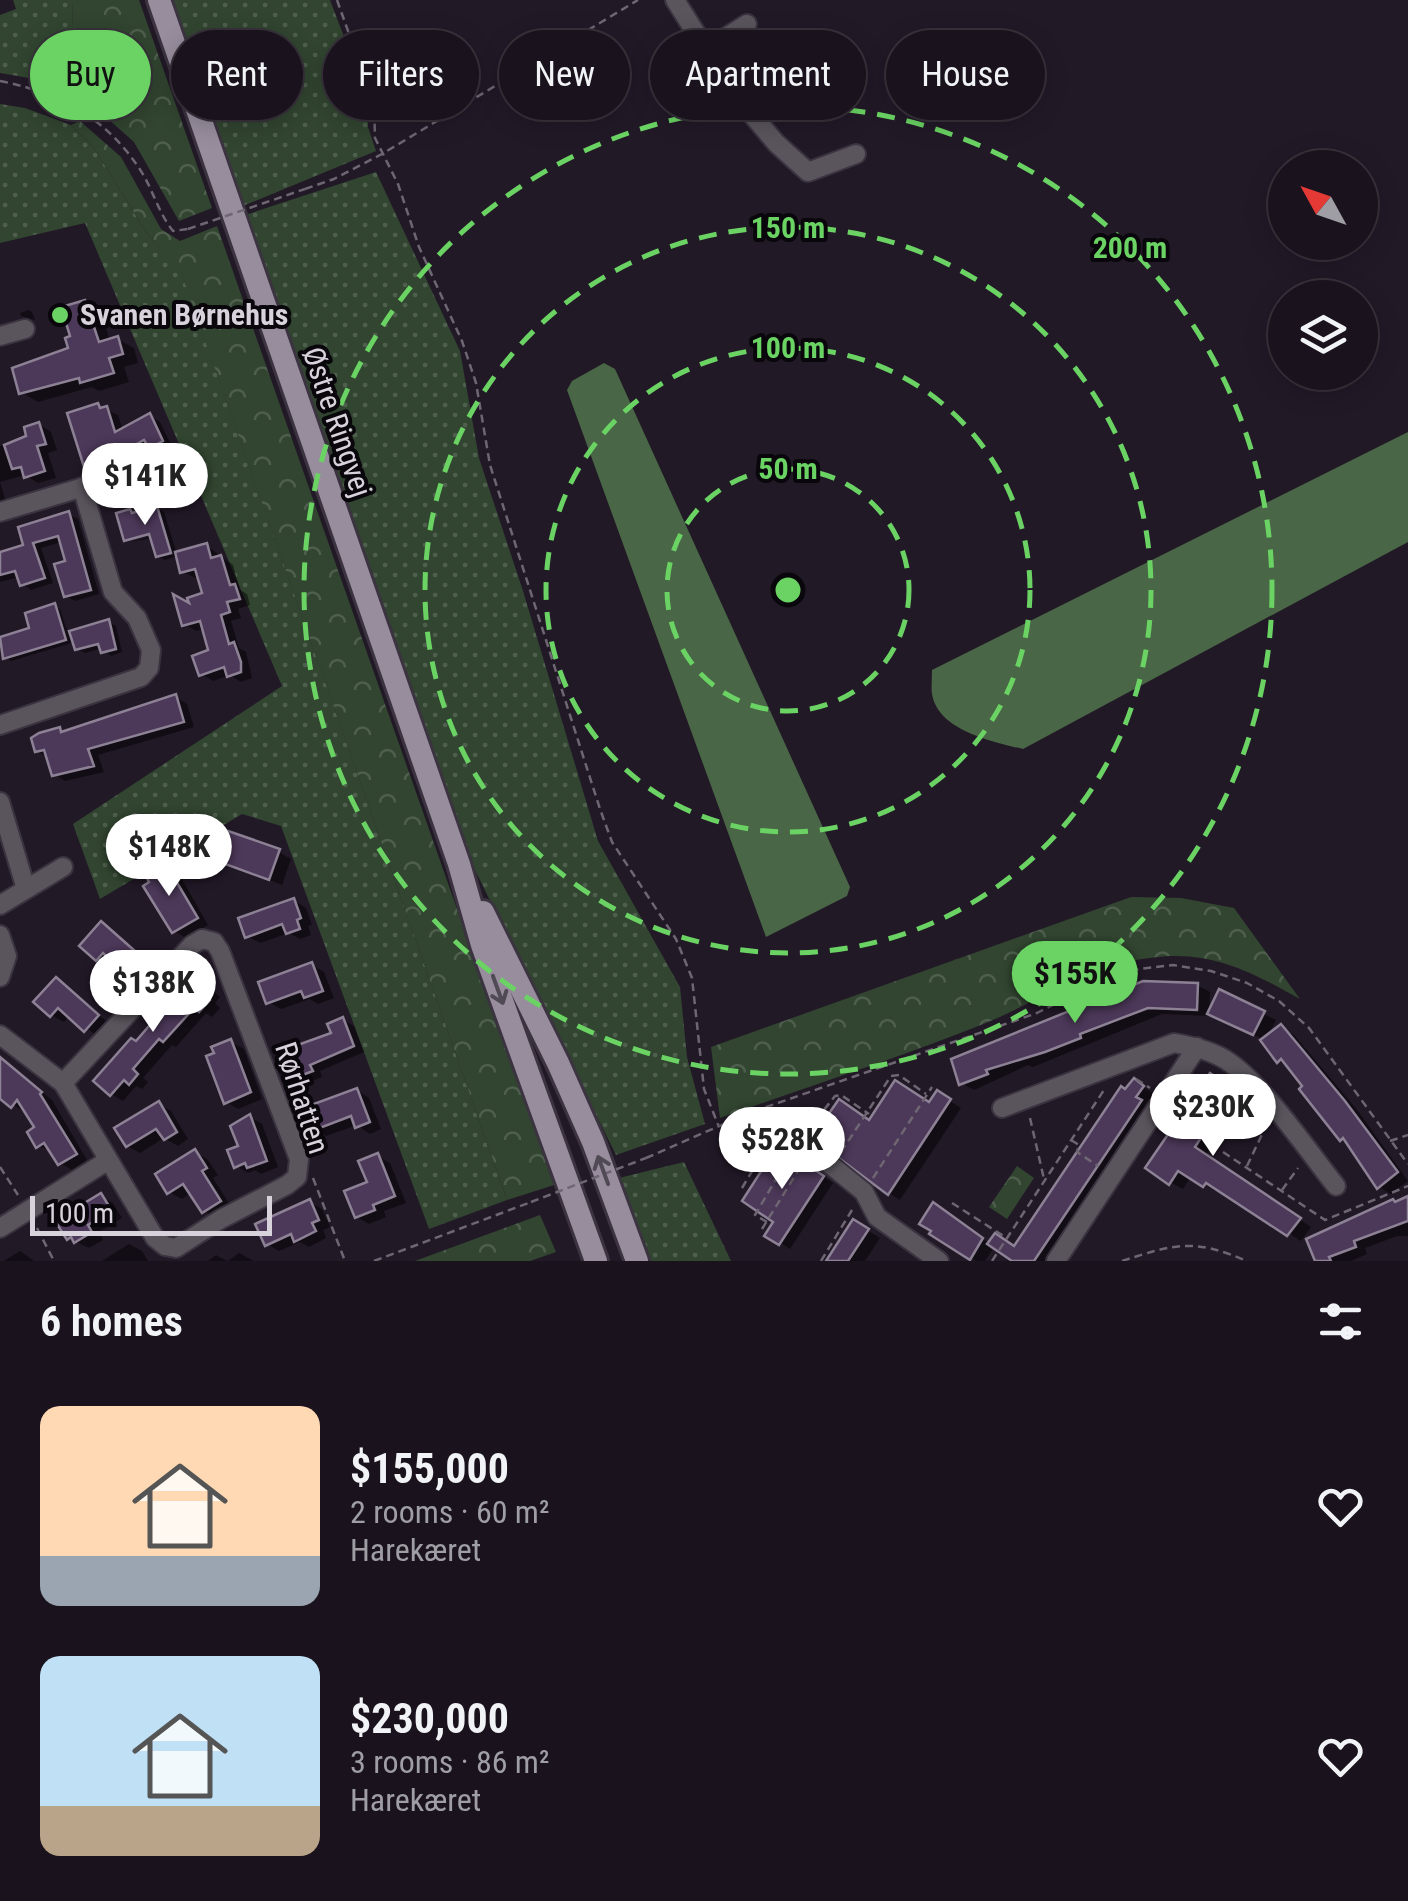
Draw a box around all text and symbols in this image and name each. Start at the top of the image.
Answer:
chip: Buy [30,30,151,120]
chip: Rent [171,30,303,120]
chip: Filters [323,30,479,120]
chip: New [499,30,630,120]
chip: Apartment [650,30,866,120]
chip: House [886,30,1045,120]
north arrow [1268,150,1378,260]
map controls [1268,150,1378,390]
text: 150 m [751,210,825,245]
text: 200 m [1093,230,1167,265]
button: layers [1268,280,1378,390]
place label: Svanen Børnehus [80,297,288,332]
marker: Svanen Børnehus [49,304,71,326]
text: 100 m [751,330,825,365]
street label: Østre Ringvej [296,342,379,501]
pin: $141K [75,443,215,528]
text: 50 m [758,451,818,486]
text: $141K [104,456,186,494]
centre of rings [770,572,806,608]
pin: $148K [99,814,239,899]
text: $148K [128,827,210,865]
pin: $155K [1005,941,1145,1026]
pin: $138K [83,950,223,1035]
text: $155K [1034,954,1116,992]
text: $138K [112,963,194,1001]
one-way arrow [490,974,508,1005]
street label: Rørhatten [268,1038,337,1158]
pin: $230K [1143,1074,1283,1159]
text: $230K [1172,1087,1254,1125]
pin: $528K [712,1107,852,1192]
text: $528K [741,1120,823,1158]
one-way arrow [593,1155,611,1186]
scale bar [30,1191,272,1236]
text: 100 m [45,1197,114,1230]
icon: filters [1313,1294,1368,1349]
text: 6 homes [40,1297,183,1346]
text: $155,000 [350,1444,509,1493]
icon: home [120,1446,240,1566]
icon: heart [1313,1479,1368,1534]
text: 2 rooms · 60 m² [350,1493,549,1531]
text: Harekæret [350,1531,481,1569]
text: $230,000 [350,1694,509,1743]
icon: home [120,1696,240,1816]
icon: heart [1313,1729,1368,1784]
text: 3 rooms · 86 m² [350,1743,549,1781]
text: Harekæret [350,1781,481,1819]

